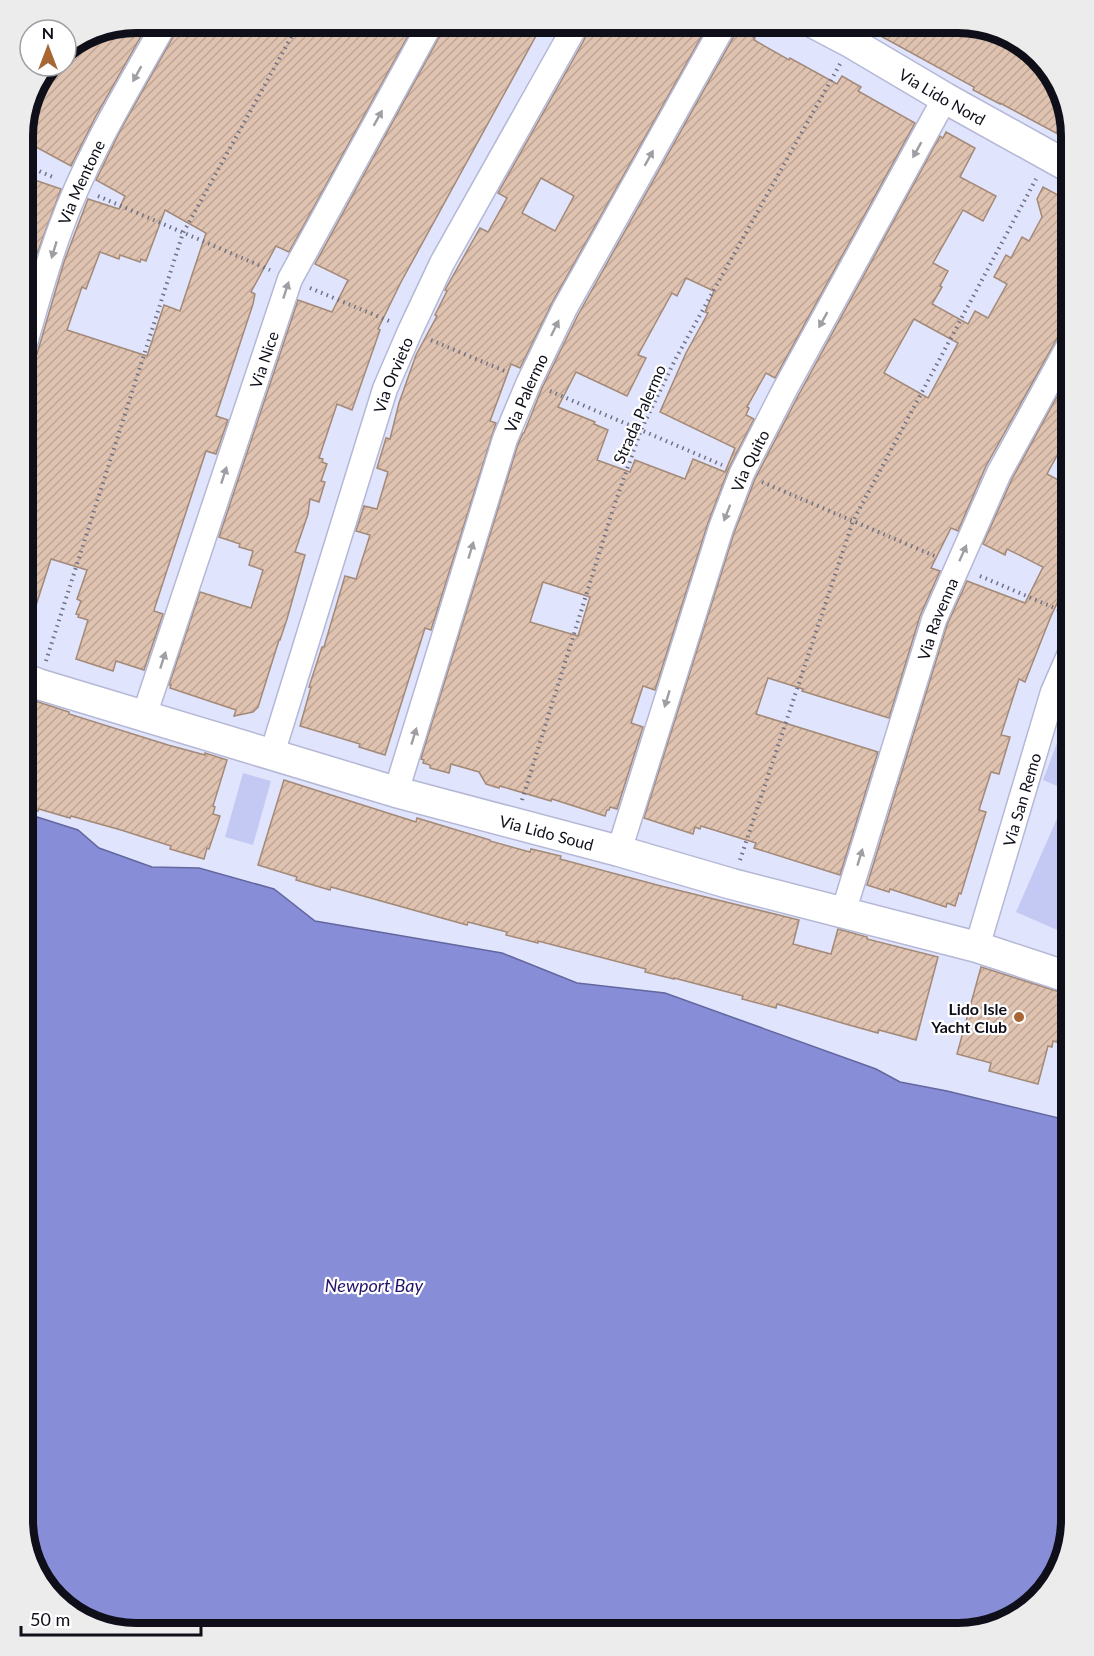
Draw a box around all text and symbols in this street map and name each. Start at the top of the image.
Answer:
north arrow [18,18,78,78]
text: N [42,23,54,42]
street label: Via Lido Nord [896,64,989,128]
one-way arrow [132,65,142,82]
one-way arrow [373,110,383,127]
street label: Via Mentone [53,136,108,227]
one-way arrow [912,141,922,158]
one-way arrow [644,149,654,166]
one-way arrow [49,241,58,259]
one-way arrow [282,281,292,299]
one-way arrow [818,312,828,329]
one-way arrow [550,320,559,337]
street label: Via Nice [245,329,281,390]
street label: Via Orvieto [369,334,416,415]
street label: Via Palermo [499,350,551,435]
street label: Strada Palermo [609,362,669,466]
street label: Via Quito [726,426,772,494]
one-way arrow [220,466,230,484]
one-way arrow [721,504,731,522]
one-way arrow [467,541,476,559]
one-way arrow [959,544,968,562]
street label: Via Ravenna [913,574,961,662]
one-way arrow [158,651,168,669]
one-way arrow [662,690,671,708]
one-way arrow [410,727,419,745]
street label: Via San Remo [998,750,1044,848]
street label: Via Lido Soud [498,810,596,853]
one-way arrow [856,848,866,866]
place label: Lido Isle Yacht Club [930,999,1007,1036]
marker: Lido Isle Yacht Club [1012,1010,1026,1024]
water label: Newport Bay [325,1274,424,1296]
scale bar [21,1599,201,1637]
text: 50 m [30,1608,70,1630]

